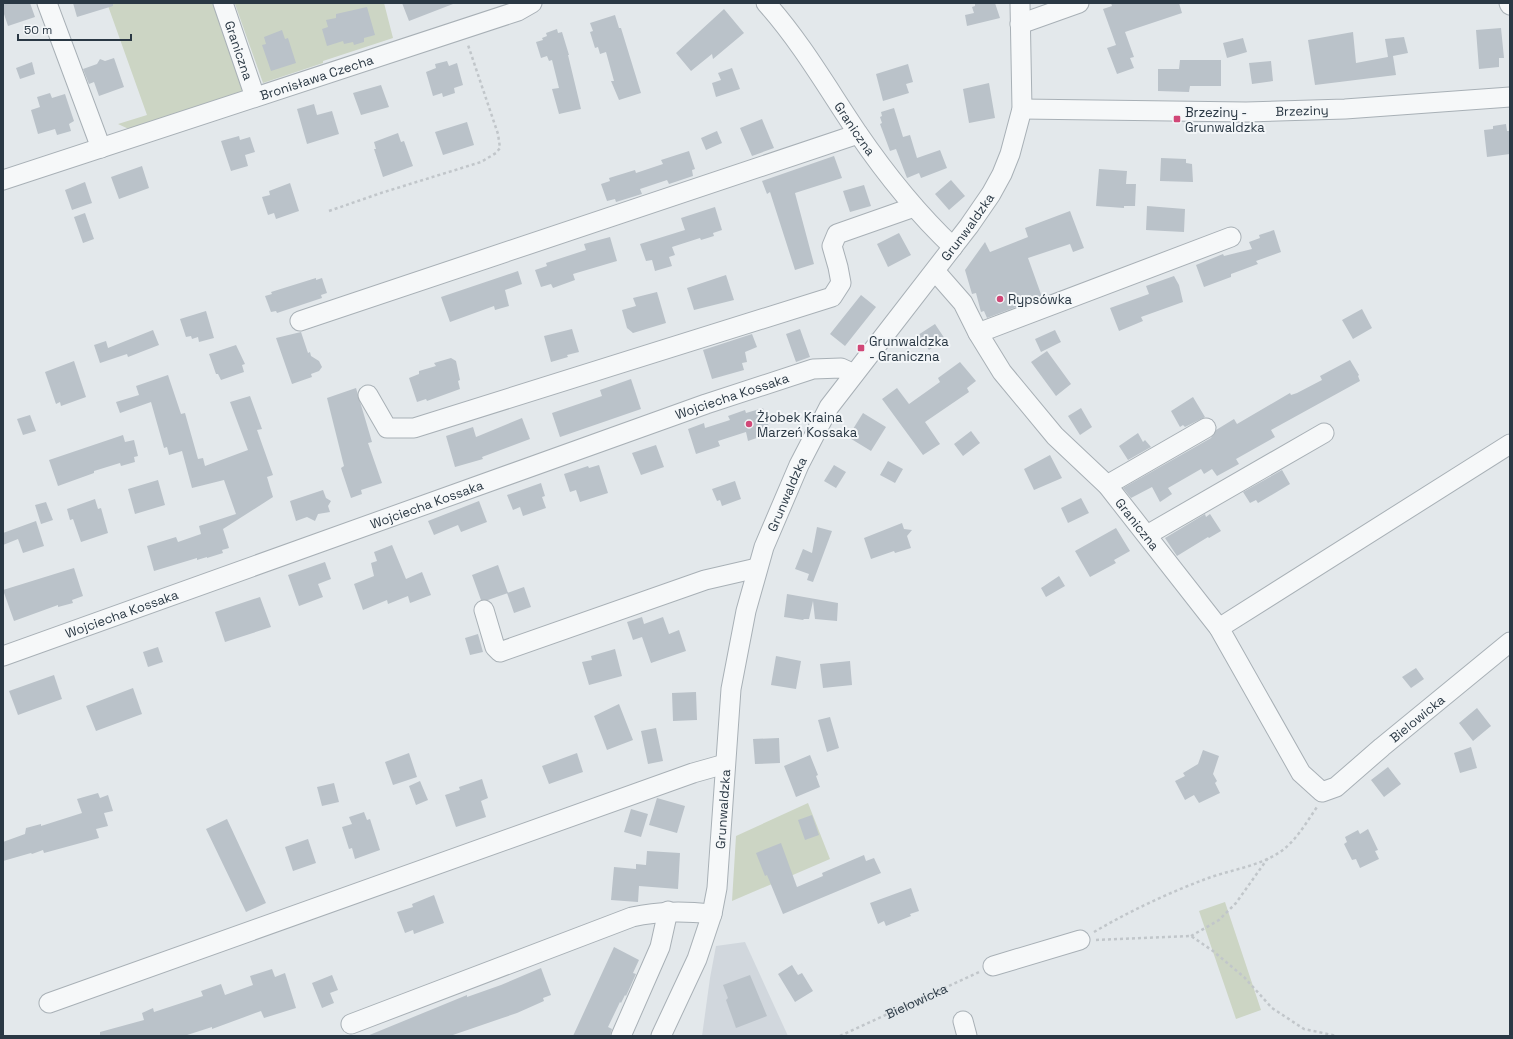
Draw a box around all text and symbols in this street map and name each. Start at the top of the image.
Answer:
scale bar [18,16,131,42]
street label: Graniczna [221,18,257,83]
text: 50 m [24,22,52,38]
street label: Bronisława Czecha [258,50,376,104]
street label: Graniczna [831,98,880,159]
street label: Brzeziny [1275,101,1329,120]
place label: Brzeziny - Grunwaldzka [1185,104,1265,136]
marker: Brzeziny - Grunwaldzka [1172,114,1182,124]
street label: Grunwaldzka [937,189,998,264]
place label: Rypsówka [1008,291,1073,308]
marker: Rypsówka [995,294,1005,304]
place label: Grunwaldzka - Graniczna [869,333,949,365]
marker: Grunwaldzka - Graniczna [856,343,866,353]
street label: Wojciecha Kossaka [673,369,792,423]
place label: Żłobek Kraina Marzeń Kossaka [757,409,858,441]
marker: Żłobek Kraina Marzeń Kossaka [744,419,754,429]
street label: Grunwaldzka [763,453,811,534]
street label: Wojciecha Kossaka [368,476,486,532]
street label: Graniczna [1112,495,1164,554]
street label: Wojciecha Kossaka [63,585,181,642]
street label: Bielowicka [1386,690,1448,746]
street label: Grunwaldzka [711,768,734,850]
street label: Bielowicka [883,979,950,1022]

